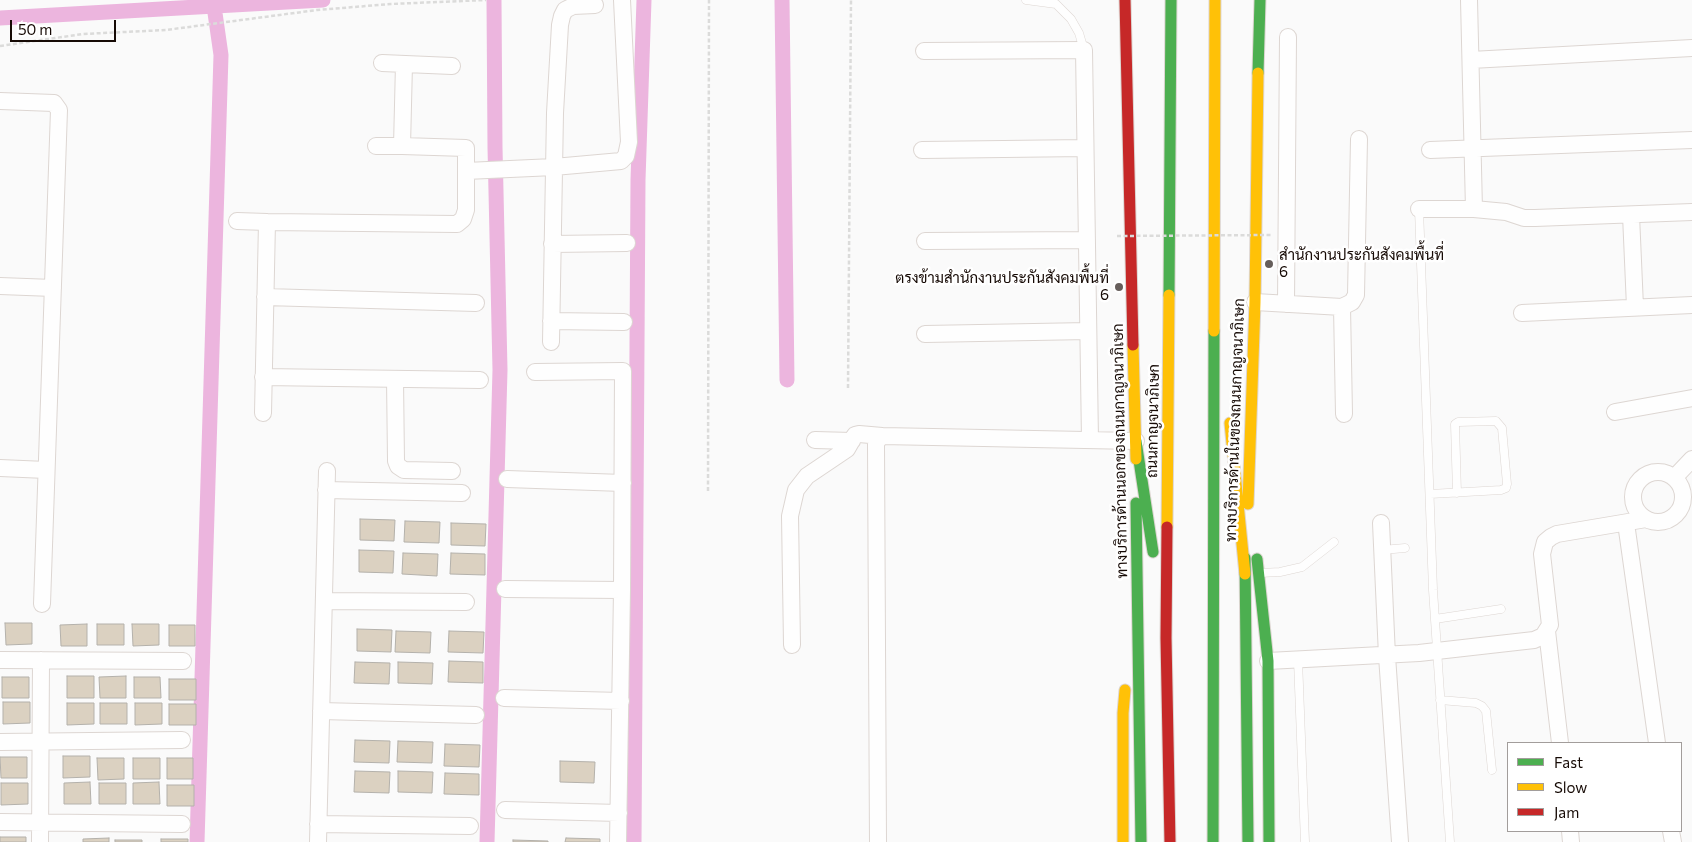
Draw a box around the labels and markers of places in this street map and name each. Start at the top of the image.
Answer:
place label: สำนักงานประกันสังคมพื้นที่ 6 [1279,246,1444,281]
marker: สำนักงานประกันสังคมพื้นที่ 6 [1263,258,1275,270]
place label: ตรงข้ามสำนักงานประกันสังคมพื้นที่ 6 [895,269,1109,304]
marker: ตรงข้ามสำนักงานประกันสังคมพื้นที่ 6 [1113,281,1125,293]

